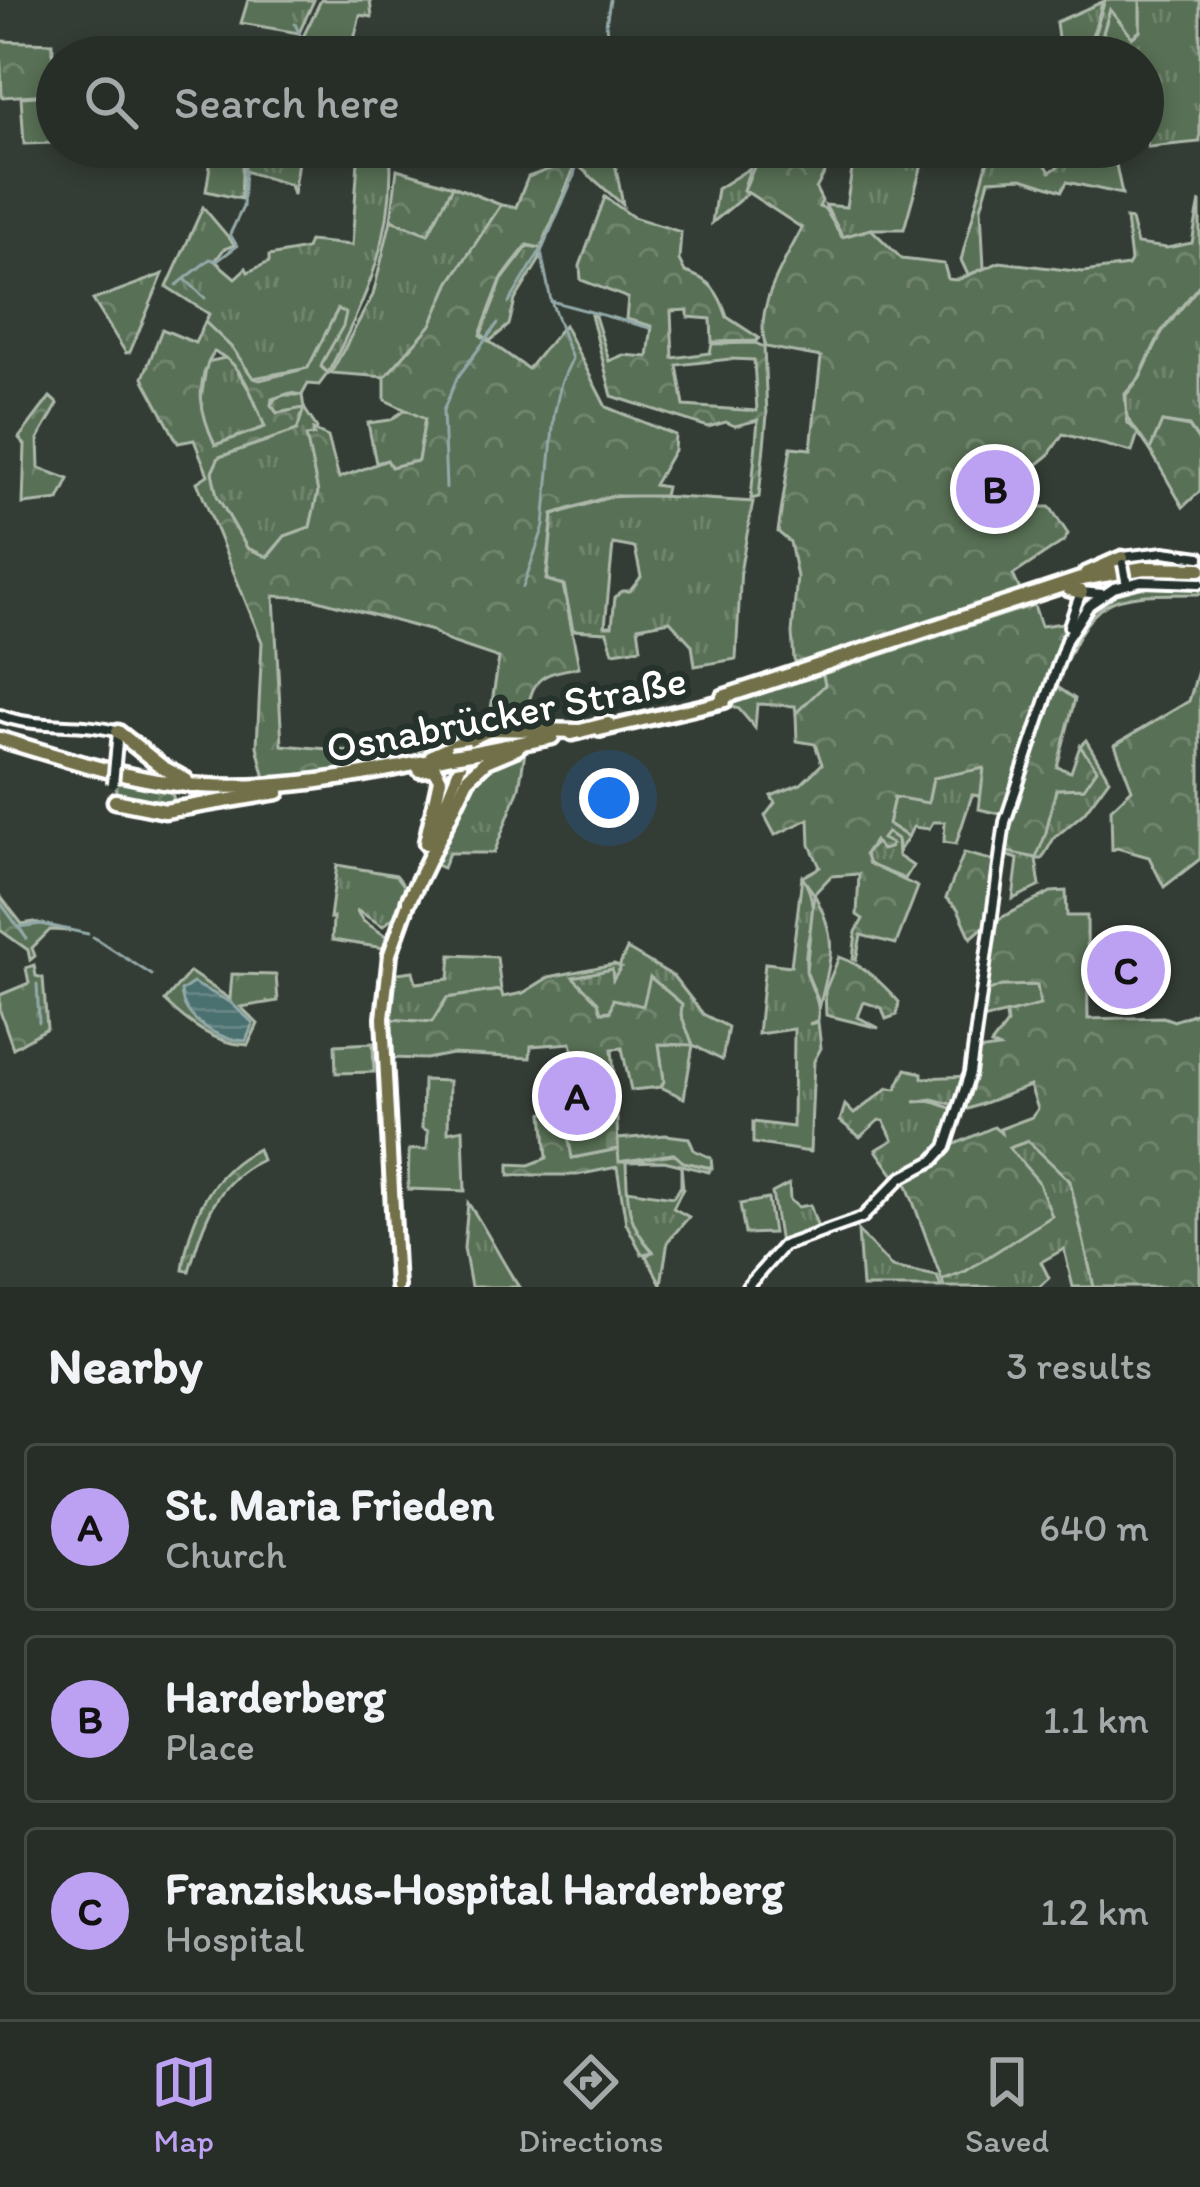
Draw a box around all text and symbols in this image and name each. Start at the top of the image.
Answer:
search box [36,36,1164,168]
icon: search [78,69,144,135]
text: Search here [174,75,400,129]
pin: B [956,444,1034,534]
street label: Osnabrücker Straße [322,654,690,773]
your location [579,768,639,828]
pin: C [1087,925,1165,1015]
pin: A [538,1051,616,1141]
text: Nearby [48,1335,203,1396]
text: 3 results [1006,1342,1152,1389]
text: St. Maria Frieden [165,1477,494,1531]
text: A [78,1504,102,1551]
text: 640 m [1039,1504,1149,1551]
text: Church [165,1531,287,1578]
text: Harderberg [165,1669,386,1723]
text: B [77,1696,103,1743]
text: 1.1 km [1043,1696,1149,1743]
text: Place [165,1723,255,1770]
text: Franziskus-Hospital Harderberg [165,1861,784,1915]
text: C [77,1888,103,1935]
text: 1.2 km [1040,1888,1149,1935]
text: Hospital [165,1915,304,1962]
tab: Map [151,2049,217,2160]
tab: Directions [518,2049,663,2160]
tab: Saved [965,2049,1049,2160]

